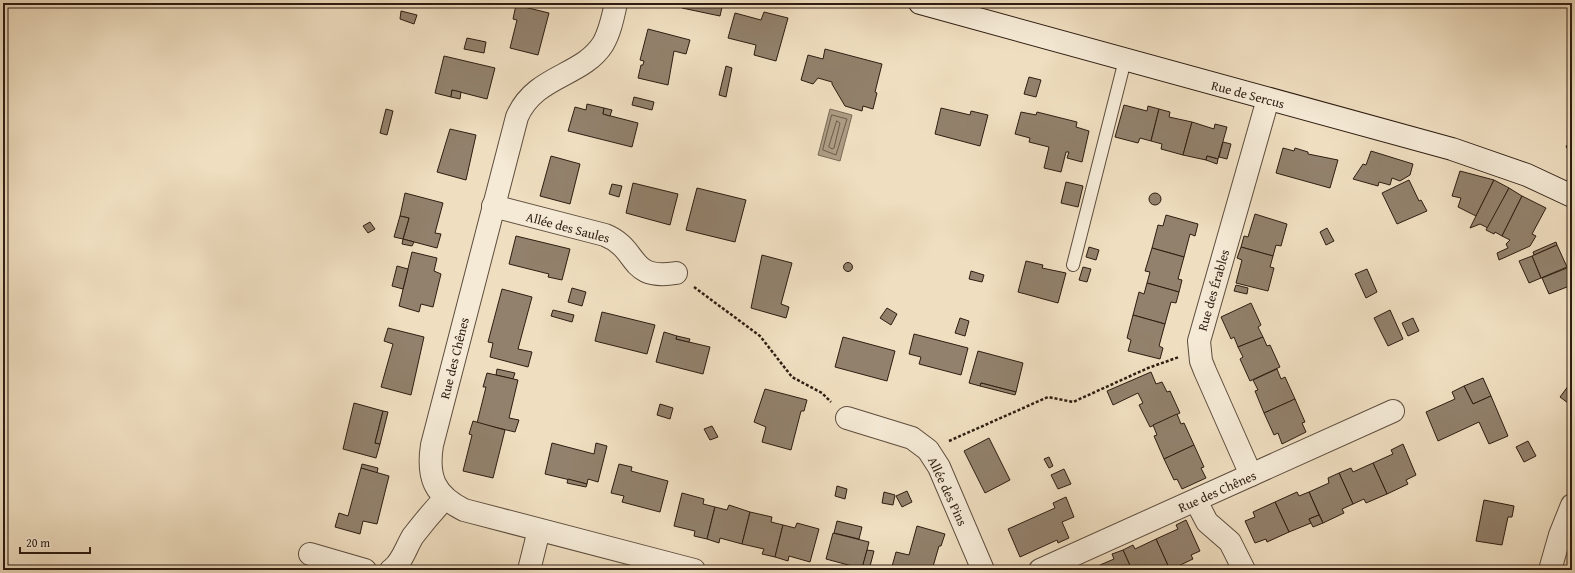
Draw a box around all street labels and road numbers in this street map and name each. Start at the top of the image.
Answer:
street label: Rue de Sercus [1209,76,1287,113]
street label: Allée des Saules [524,207,612,248]
street label: Rue des Érables [1193,247,1234,333]
street label: Rue des Chênes [435,315,474,401]
street label: Allée des Pins [923,453,972,529]
street label: Rue des Chênes [1175,466,1259,517]

